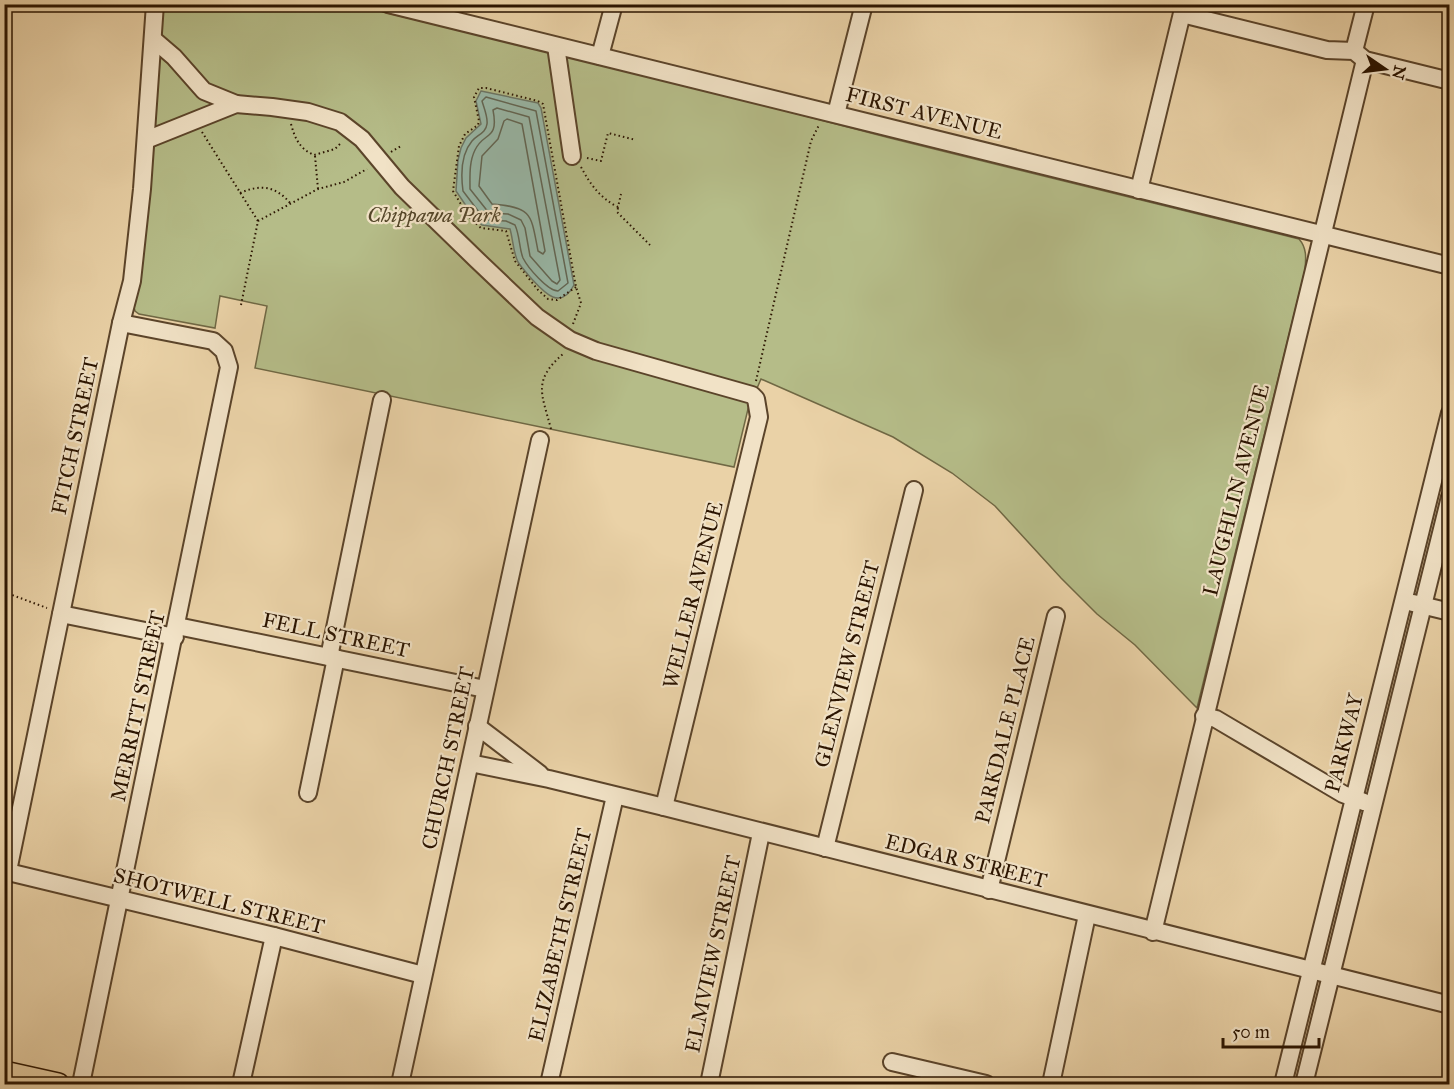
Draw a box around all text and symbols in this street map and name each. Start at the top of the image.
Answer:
north arrow [1355,39,1415,99]
text: N [1388,64,1410,82]
street label: FIRST AVENUE [843,81,1005,145]
park label: Chippawa Park [367,202,501,228]
street label: FITCH STREET [46,355,104,517]
street label: LAUGHLIN AVENUE [1197,381,1275,599]
street label: WELLER AVENUE [657,499,729,691]
street label: GLENVIEW STREET [809,558,885,770]
street label: FELL STREET [260,607,412,663]
street label: MERRITT STREET [105,608,171,804]
street label: PARKDALE PLACE [969,634,1041,826]
street label: CHURCH STREET [416,664,480,852]
street label: PARKWAY [1319,690,1369,795]
street label: ELIZABETH STREET [523,826,597,1044]
street label: EDGAR STREET [882,828,1050,894]
street label: ELMVIEW STREET [679,853,747,1055]
street label: SHOTWELL STREET [111,862,327,940]
scale bar [1223,1011,1319,1049]
text: 50 m [1232,1021,1270,1043]

